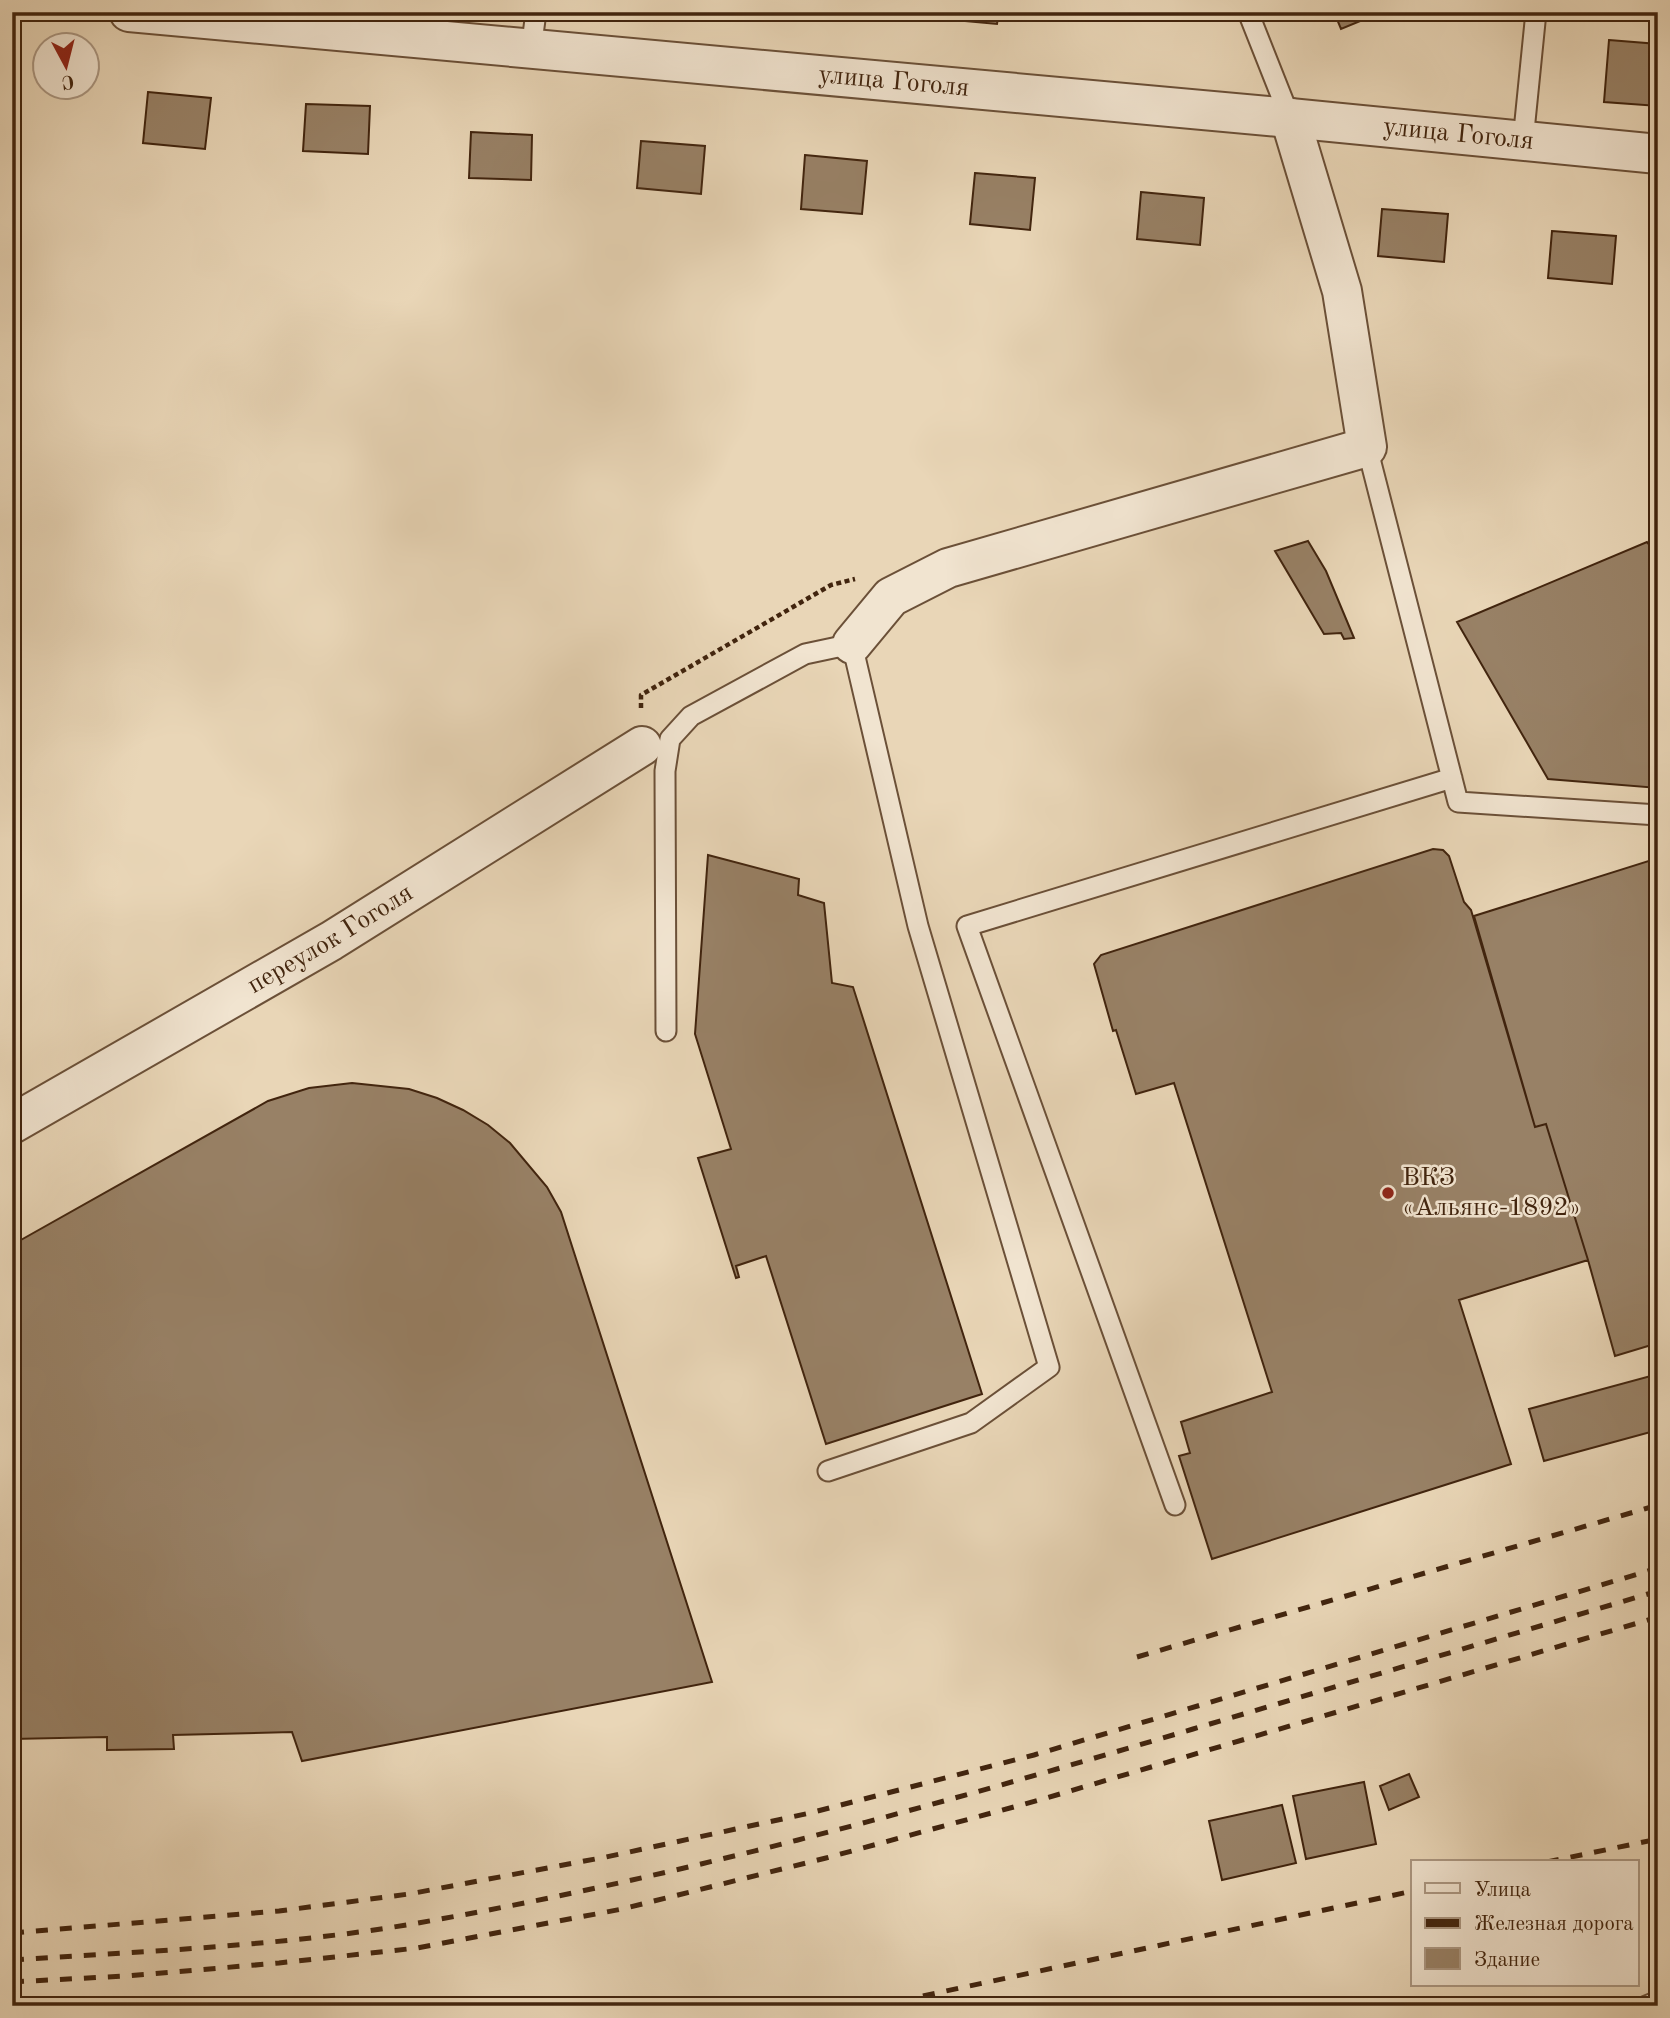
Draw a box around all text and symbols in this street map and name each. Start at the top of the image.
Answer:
north arrow [32,32,102,102]
street label: улица Гоголя [817,62,970,102]
text: С [60,70,75,91]
street label: улица Гоголя [1382,114,1535,155]
street label: переулок Гоголя [243,880,418,999]
place label: ВКЗ «Альянс-1892» [1402,1165,1581,1221]
marker: ВКЗ «Альянс-1892» [1380,1185,1396,1201]
legend [1411,1860,1638,1986]
text: Улица [1474,1880,1531,1901]
text: Железная дорога [1474,1914,1634,1935]
text: Здание [1474,1950,1540,1971]

